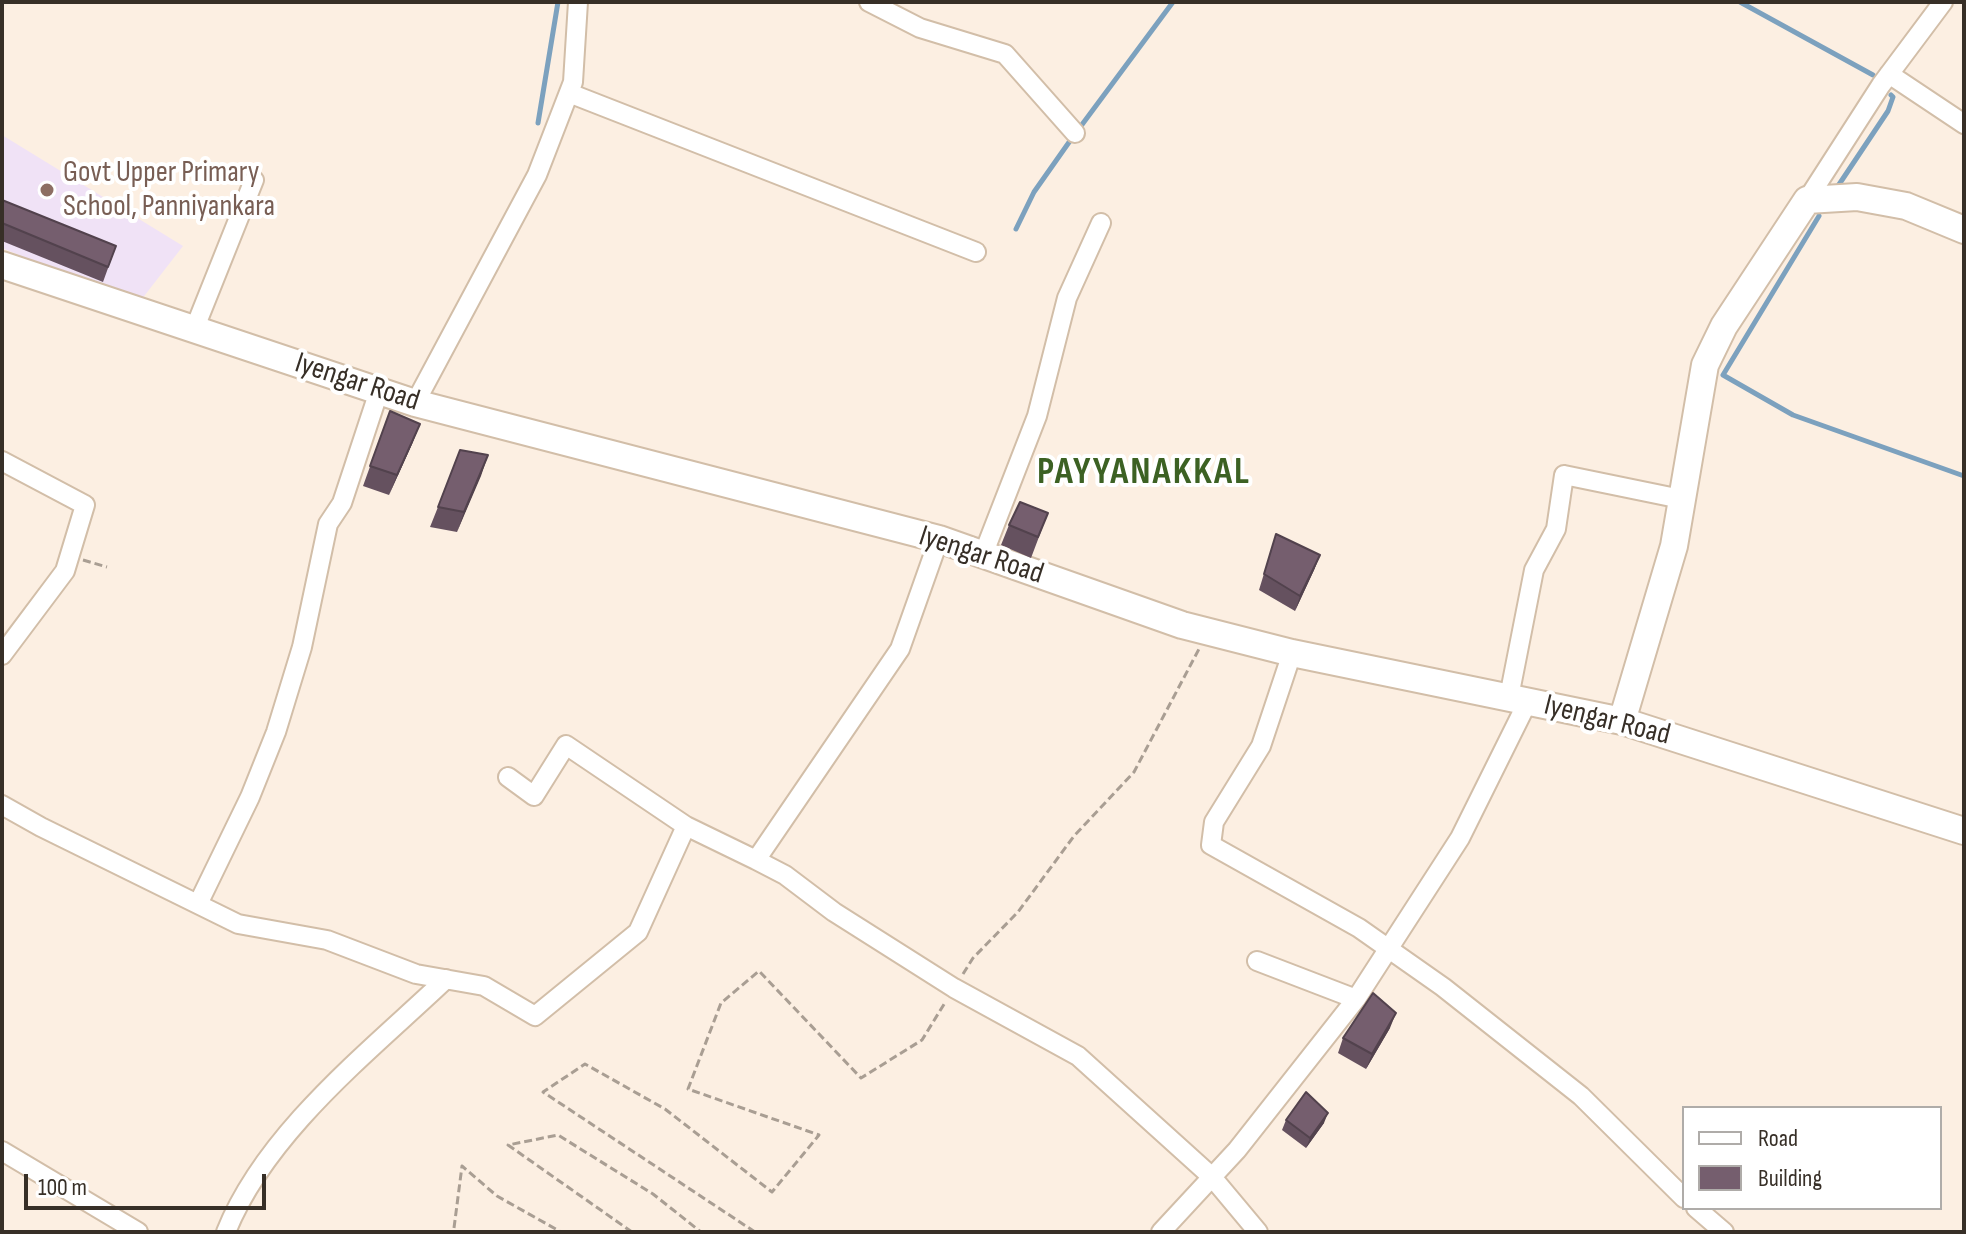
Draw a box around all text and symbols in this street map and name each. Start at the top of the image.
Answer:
place label: Govt Upper Primary School, Panniyankara [63,155,275,226]
marker: Govt Upper Primary School, Panniyankara [38,181,56,199]
street label: Iyengar Road [290,346,424,420]
district label: PAYYANAKKAL [1037,450,1251,496]
street label: Iyengar Road [914,519,1048,593]
street label: Iyengar Road [1540,688,1674,754]
legend [1682,1106,1942,1210]
text: Road [1758,1124,1798,1153]
scale bar [28,1158,270,1208]
text: Building [1758,1164,1822,1193]
text: 100 m [38,1173,87,1202]

